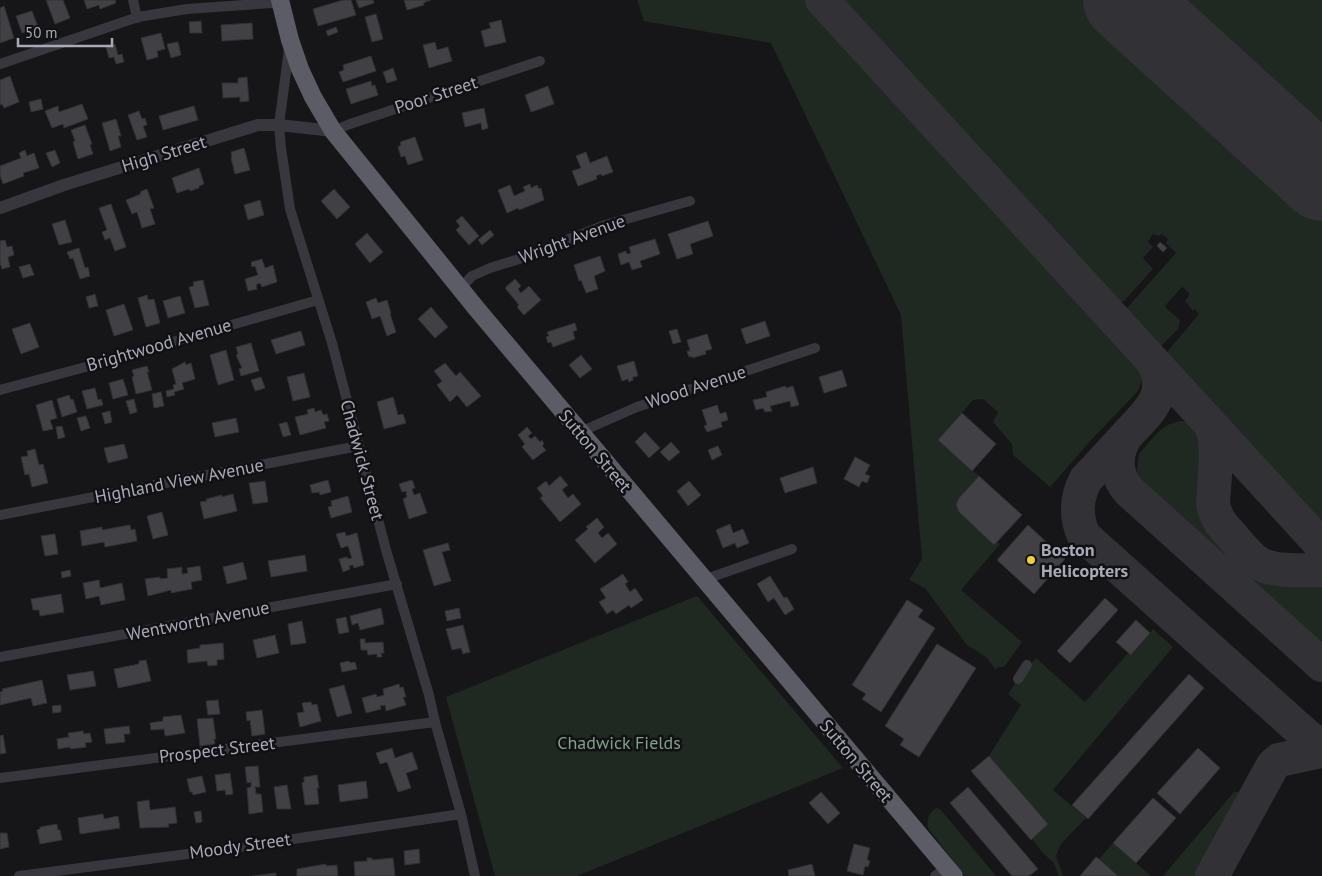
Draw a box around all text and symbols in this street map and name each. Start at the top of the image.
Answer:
scale bar [18,15,111,47]
text: 50 m [25,23,58,42]
street label: Poor Street [392,70,480,119]
street label: High Street [119,130,209,177]
street label: Wright Avenue [516,209,628,268]
street label: Brightwood Avenue [84,313,234,376]
street label: Wood Avenue [643,360,749,413]
street label: Chadwick Street [335,397,390,523]
street label: Sutton Street [554,404,637,497]
street label: Highland View Avenue [92,453,265,508]
place label: Boston Helicopters [1041,538,1129,582]
marker: Boston Helicopters [1025,554,1037,566]
street label: Wentworth Avenue [125,595,271,646]
street label: Sutton Street [815,714,898,807]
street label: Prospect Street [158,731,276,768]
park label: Chadwick Fields [557,731,681,754]
street label: Moody Street [188,827,292,864]

